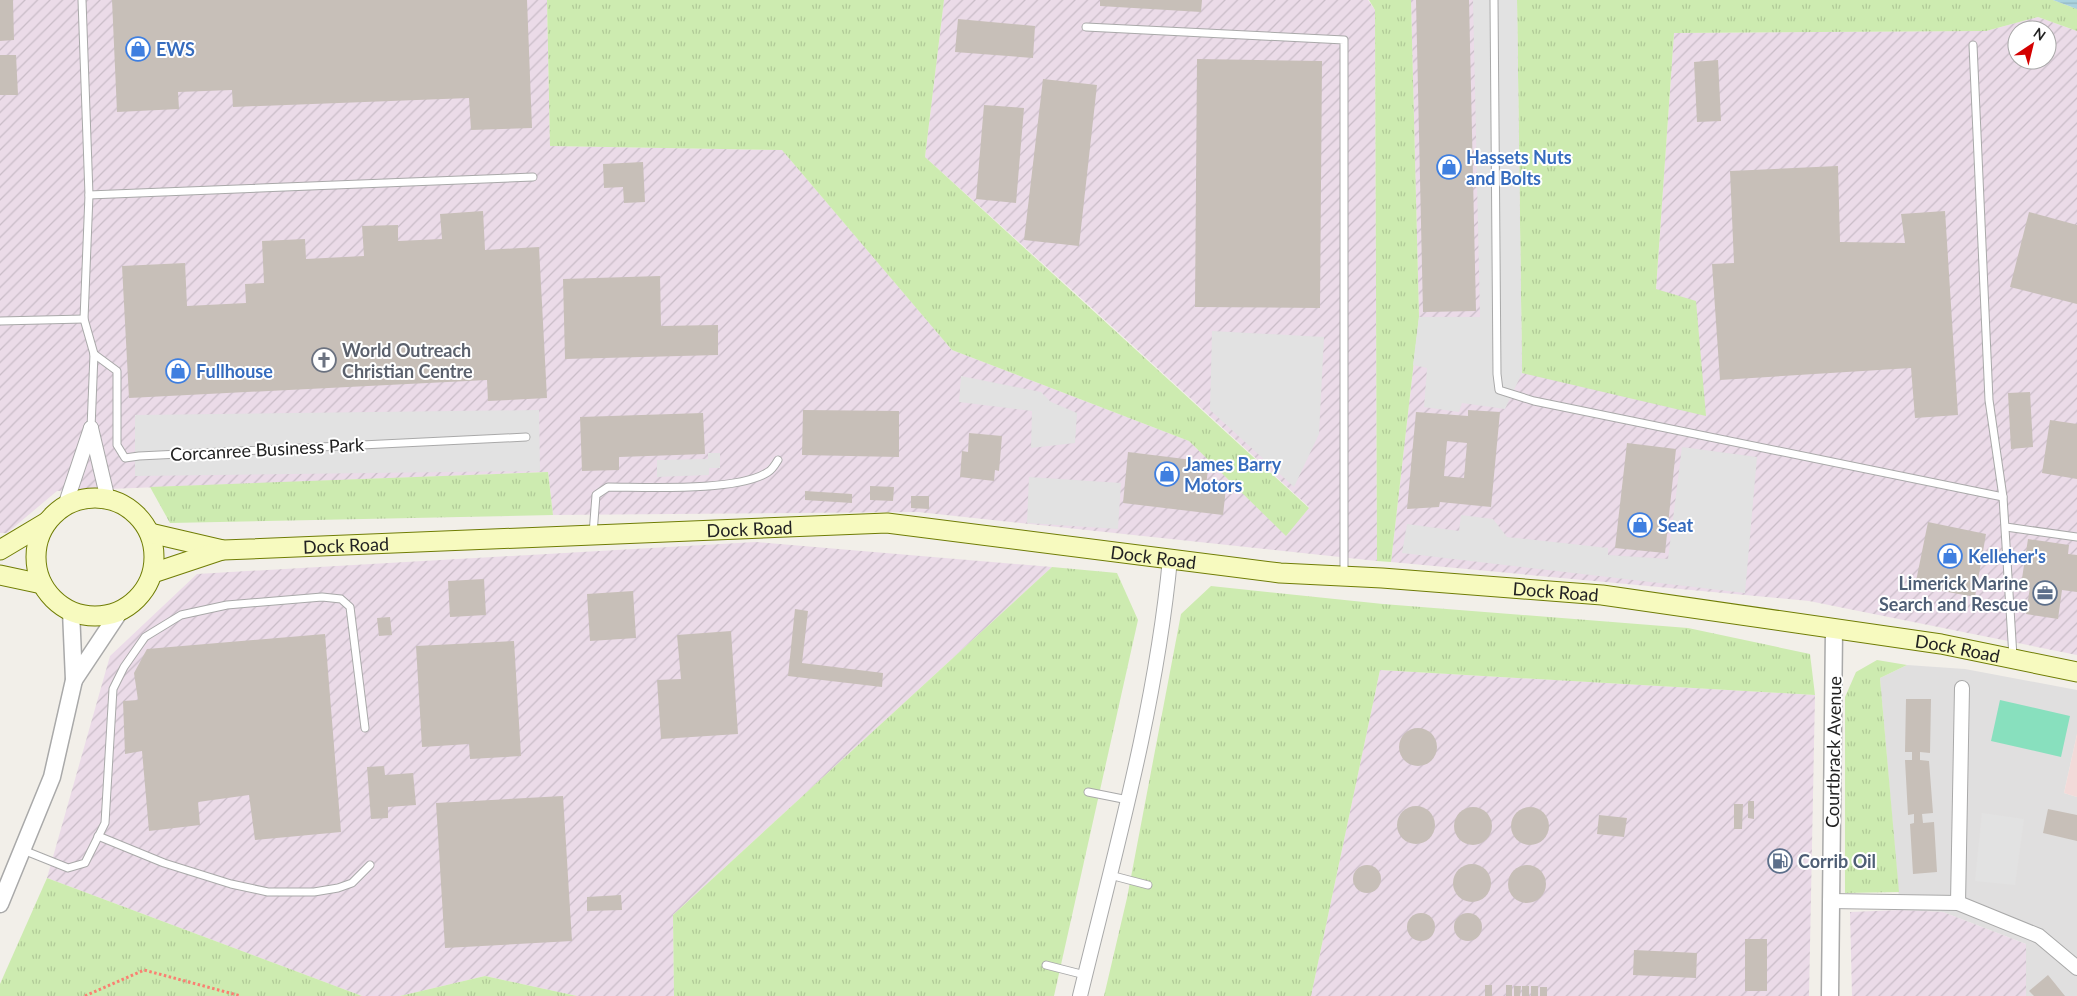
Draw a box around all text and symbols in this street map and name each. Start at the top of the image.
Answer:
north arrow [2007,20,2057,70]
text: N [2030,24,2049,44]
shop icon: EWS [125,36,151,62]
place label: EWS [156,38,195,60]
place label: Hassets Nuts and Bolts [1466,146,1572,189]
shop icon: Hassets Nuts and Bolts [1436,154,1462,180]
place label: World Outreach Christian Centre [342,339,473,382]
church icon: World Outreach Christian Centre [311,347,337,373]
shop icon: Fullhouse [165,358,191,384]
place label: Fullhouse [196,360,273,382]
street label: Corcanree Business Park [169,433,365,465]
place label: James Barry Motors [1184,453,1282,496]
shop icon: James Barry Motors [1154,461,1180,487]
shop icon: Seat [1627,512,1653,538]
place label: Seat [1658,514,1693,536]
street label: Dock Road [706,516,793,541]
street label: Dock Road [302,532,389,558]
street label: Dock Road [1109,541,1197,573]
shop icon: Kelleher's [1937,543,1963,569]
place label: Kelleher's [1968,545,2046,567]
place label: Limerick Marine Search and Rescue [1879,572,2028,615]
street label: Dock Road [1512,577,1599,606]
office icon: Limerick Marine Search and Rescue [2032,580,2058,606]
street label: Dock Road [1914,629,2002,667]
street label: Courtbrack Avenue [1821,676,1845,828]
fuel station icon: Corrib Oil [1767,848,1793,874]
place label: Corrib Oil [1798,850,1876,872]

